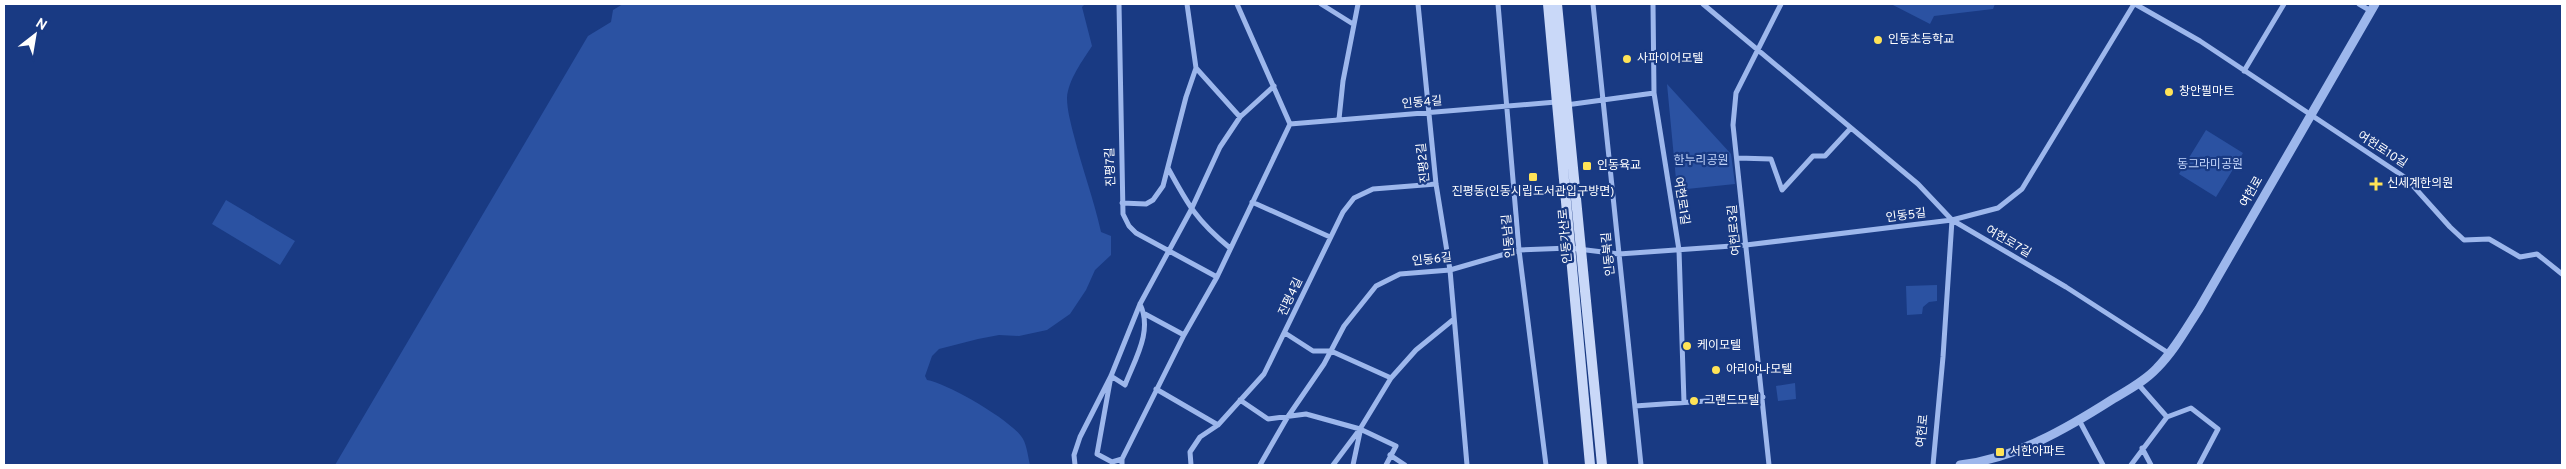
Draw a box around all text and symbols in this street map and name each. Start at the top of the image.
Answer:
north arrow [10,10,60,60]
text: N [32,15,50,35]
place label: 인동초등학교 [1888,32,1954,48]
marker: 인동초등학교 [1872,34,1884,46]
place label: 사파이어모텔 [1637,51,1703,67]
marker: 사파이어모텔 [1621,53,1633,65]
place label: 창안필마트 [2179,84,2234,100]
marker: 창안필마트 [2163,86,2175,98]
street label: 인동4길 [1401,93,1443,113]
street label: 여헌로10길 [2354,128,2410,172]
street label: 진평2길 [1414,142,1434,184]
street label: 진평7길 [1102,147,1120,187]
park label: 한누리공원 [1673,153,1729,169]
park label: 동그라미공원 [2177,157,2243,173]
place label: 인동육교 [1597,158,1641,174]
marker: 인동육교 [1581,160,1593,172]
marker: 진평동(인동시립도서관입구방면) [1527,171,1539,183]
street label: 여헌로 [2237,174,2267,210]
street label: 여헌로1길 [1669,176,1693,226]
place label: 신세계한의원 [2387,176,2453,192]
marker: 신세계한의원 [2369,177,2383,191]
place label: 진평동(인동시립도서관입구방면) [1452,184,1614,200]
street label: 여헌로3길 [1725,204,1745,256]
street label: 인동5길 [1885,206,1927,226]
street label: 인동가산로 [1556,208,1576,264]
street label: 인동남길 [1499,213,1519,259]
street label: 여헌로7길 [1982,222,2034,262]
street label: 인동북길 [1599,231,1619,277]
street label: 인동6길 [1411,250,1453,270]
street label: 진평4길 [1275,275,1307,319]
place label: 케이모텔 [1697,338,1741,354]
marker: 케이모텔 [1681,340,1693,352]
place label: 아리아나모텔 [1726,362,1792,378]
marker: 아리아나모텔 [1710,364,1722,376]
place label: 그랜드모텔 [1704,393,1759,409]
marker: 그랜드모텔 [1688,395,1700,407]
street label: 여헌로 [1913,414,1933,448]
place label: 서한아파트 [2010,444,2065,460]
marker: 서한아파트 [1994,446,2006,458]

